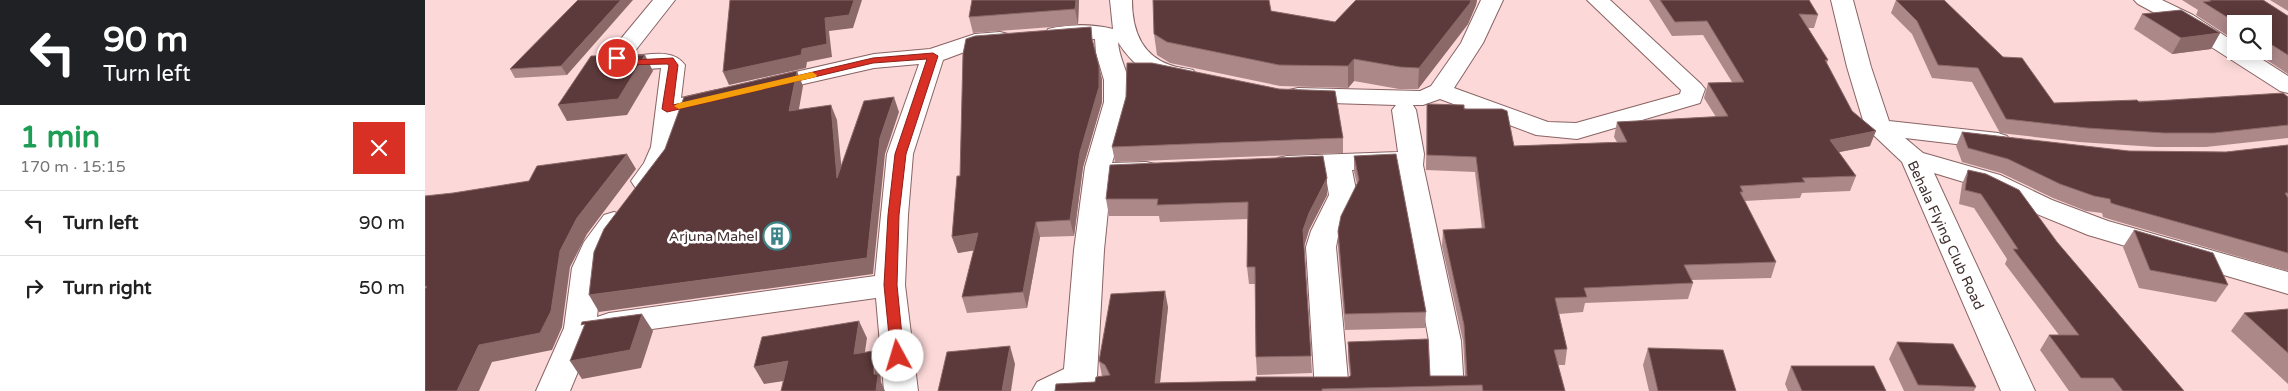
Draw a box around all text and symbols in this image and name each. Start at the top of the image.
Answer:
map controls [2227,15,2272,60]
button: search [2227,15,2272,60]
text: 90 m [103,19,188,61]
icon: left [20,20,85,85]
pin [596,37,638,79]
icon: arrive [603,44,631,72]
text: Turn left [103,61,191,87]
text: 1 min [20,119,100,156]
button: close [353,122,405,174]
text: 170 m · 15:15 [20,157,126,177]
street label: Behala Flying Club Road [1904,158,1988,312]
icon: left [20,209,48,237]
text: Turn left [63,212,139,234]
text: 90 m [359,212,405,234]
building icon: Arjuna Mahel [762,221,792,251]
place label: Arjuna Mahel [669,228,758,245]
icon: right [20,274,48,302]
text: Turn right [63,277,151,299]
text: 50 m [359,277,405,299]
position arrow [871,329,923,381]

